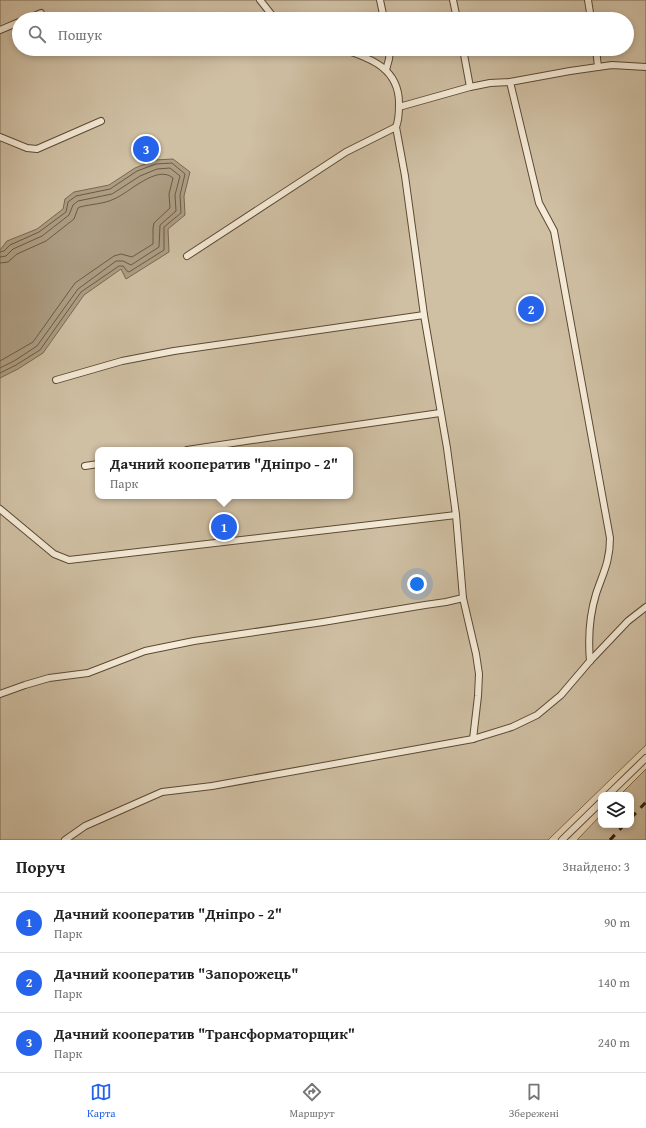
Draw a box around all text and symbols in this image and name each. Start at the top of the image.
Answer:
search box [12,12,634,56]
icon: search [26,23,48,45]
text: Пошук [58,24,102,45]
pin: 3 [133,134,159,164]
pin: 2 [518,294,544,324]
popup [95,447,353,499]
text: Дачний кооператив "Дніпро - 2" [110,453,338,474]
text: Парк [110,474,138,493]
pin: 1 [211,512,237,542]
your location [407,574,427,594]
map controls [598,792,634,828]
button: layers [598,792,634,828]
text: Поруч [16,854,65,879]
text: Знайдено: 3 [562,857,630,876]
text: Дачний кооператив "Дніпро - 2" [54,903,282,924]
text: 1 [26,913,32,932]
text: 90 m [604,913,630,932]
text: Парк [54,924,82,943]
text: Дачний кооператив "Запорожець" [54,963,299,984]
text: 2 [26,973,32,992]
text: 140 m [598,973,630,992]
text: Парк [54,984,82,1003]
text: Дачний кооператив "Трансформаторщик" [54,1023,355,1044]
text: 3 [26,1033,32,1052]
text: 240 m [598,1033,630,1052]
text: Парк [54,1044,82,1063]
tab: Карта [87,1081,116,1121]
tab: Маршрут [290,1081,335,1121]
tab: Збережені [509,1081,559,1121]

